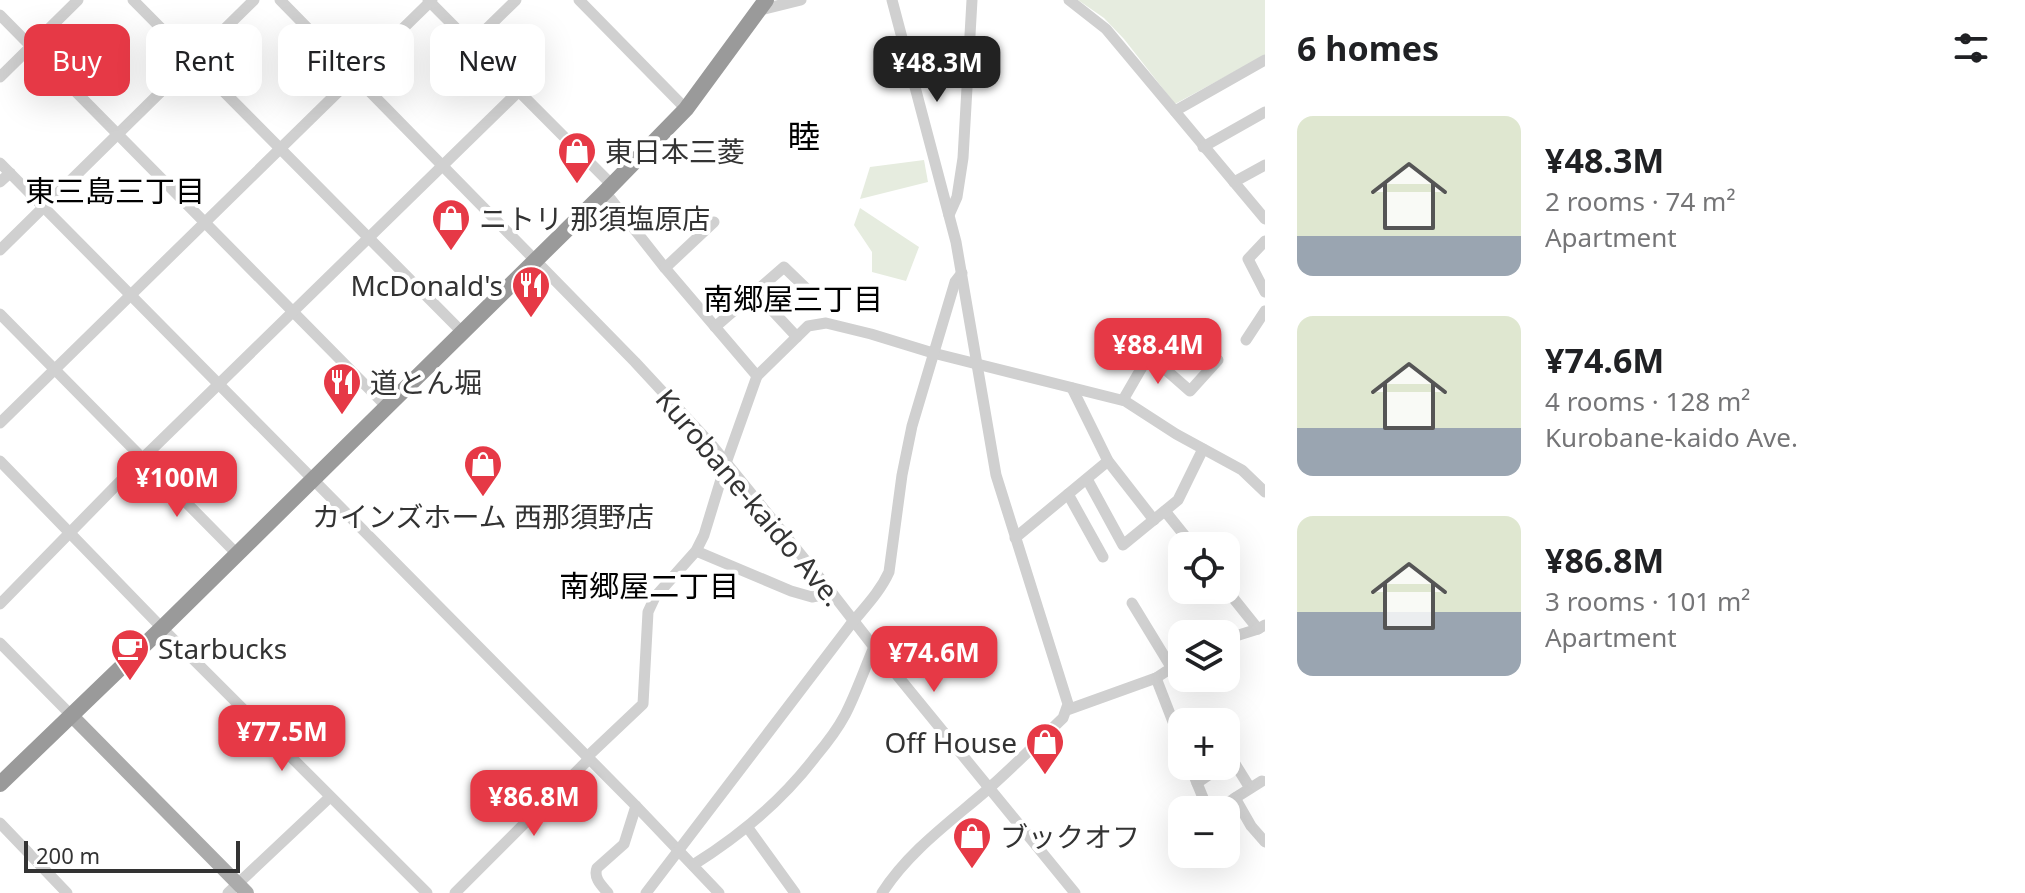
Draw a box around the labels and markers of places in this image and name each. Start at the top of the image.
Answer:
pin: ¥48.3M [872,36,1002,104]
shop icon: 東日本三菱 [556,130,598,185]
place label: 東日本三菱 [605,132,745,170]
shop icon: ニトリ 那須塩原店 [430,197,472,252]
place label: ニトリ 那須塩原店 [479,199,710,237]
restaurant icon: McDonald's [510,264,552,319]
place label: McDonald's [350,266,503,304]
pin: ¥88.4M [1093,318,1223,386]
restaurant icon: 道とん堀 [321,361,363,416]
place label: 道とん堀 [370,363,482,401]
shop icon: カインズホーム 西那須野店 [462,443,504,498]
pin: ¥100M [121,451,233,519]
place label: カインズホーム 西那須野店 [312,497,654,535]
pin: ¥74.6M [869,626,999,694]
cafe icon: Starbucks [109,627,151,682]
place label: Starbucks [158,629,287,667]
pin: ¥77.5M [217,705,347,773]
shop icon: Off House [1024,721,1066,776]
place label: Off House [884,723,1017,761]
pin: ¥86.8M [469,770,599,838]
shop icon: ブックオフ [951,815,993,870]
place label: ブックオフ [1000,817,1140,855]

